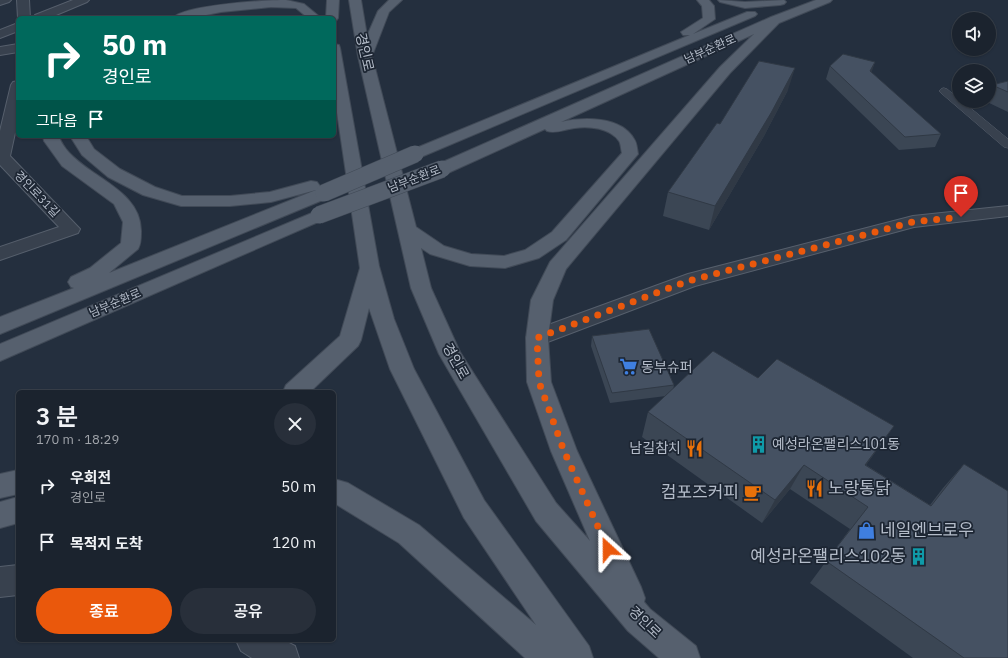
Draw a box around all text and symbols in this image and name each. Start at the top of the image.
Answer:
map controls [952,12,996,108]
button: sound [952,12,996,56]
text: 50 m [102,26,167,63]
street label: 남부순환로 [682,30,738,67]
street label: 경인로 [352,31,378,73]
icon: right [36,32,88,84]
button: layers [952,64,996,108]
text: 경인로 [102,65,152,88]
icon: arrive [85,108,107,130]
text: 그다음 [36,111,77,130]
street label: 남부순환로 [385,162,442,195]
street label: 경인로31길 [12,167,63,220]
pin [944,176,978,217]
icon: arrive [950,182,972,204]
street label: 남부순환로 [86,285,143,320]
street label: 경인로 [439,340,473,382]
supermarket icon: 동부슈퍼 [618,357,638,377]
place label: 동부슈퍼 [641,358,693,376]
text: 3 분 [36,400,78,432]
button: close [274,403,316,445]
text: 170 m · 18:29 [36,431,119,448]
building icon: 예성라온팰리스101동 [749,434,769,454]
place label: 예성라온팰리스101동 [772,435,900,453]
restaurant icon: 남길참치 [684,438,704,458]
place label: 남길참치 [629,439,681,457]
text: 우회전 [70,468,111,487]
icon: right [36,475,58,497]
text: 50 m [281,477,316,496]
place label: 노랑통닭 [828,477,891,499]
restaurant icon: 노랑통닭 [805,478,825,498]
place label: 컴포즈커피 [661,481,739,503]
cafe icon: 컴포즈커피 [742,482,762,502]
text: 경인로 [70,489,106,506]
place label: 네일엔브로우 [880,519,974,541]
shop icon: 네일엔브로우 [857,520,877,540]
position arrow [587,528,629,570]
icon: arrive [36,531,58,553]
text: 120 m [272,533,316,552]
text: 목적지 도착 [70,534,143,553]
place label: 예성라온팰리스102동 [750,545,906,567]
building icon: 예성라온팰리스102동 [909,546,929,566]
button: 종료 [36,588,172,634]
button: 공유 [180,588,316,634]
street label: 경인로 [625,602,665,642]

